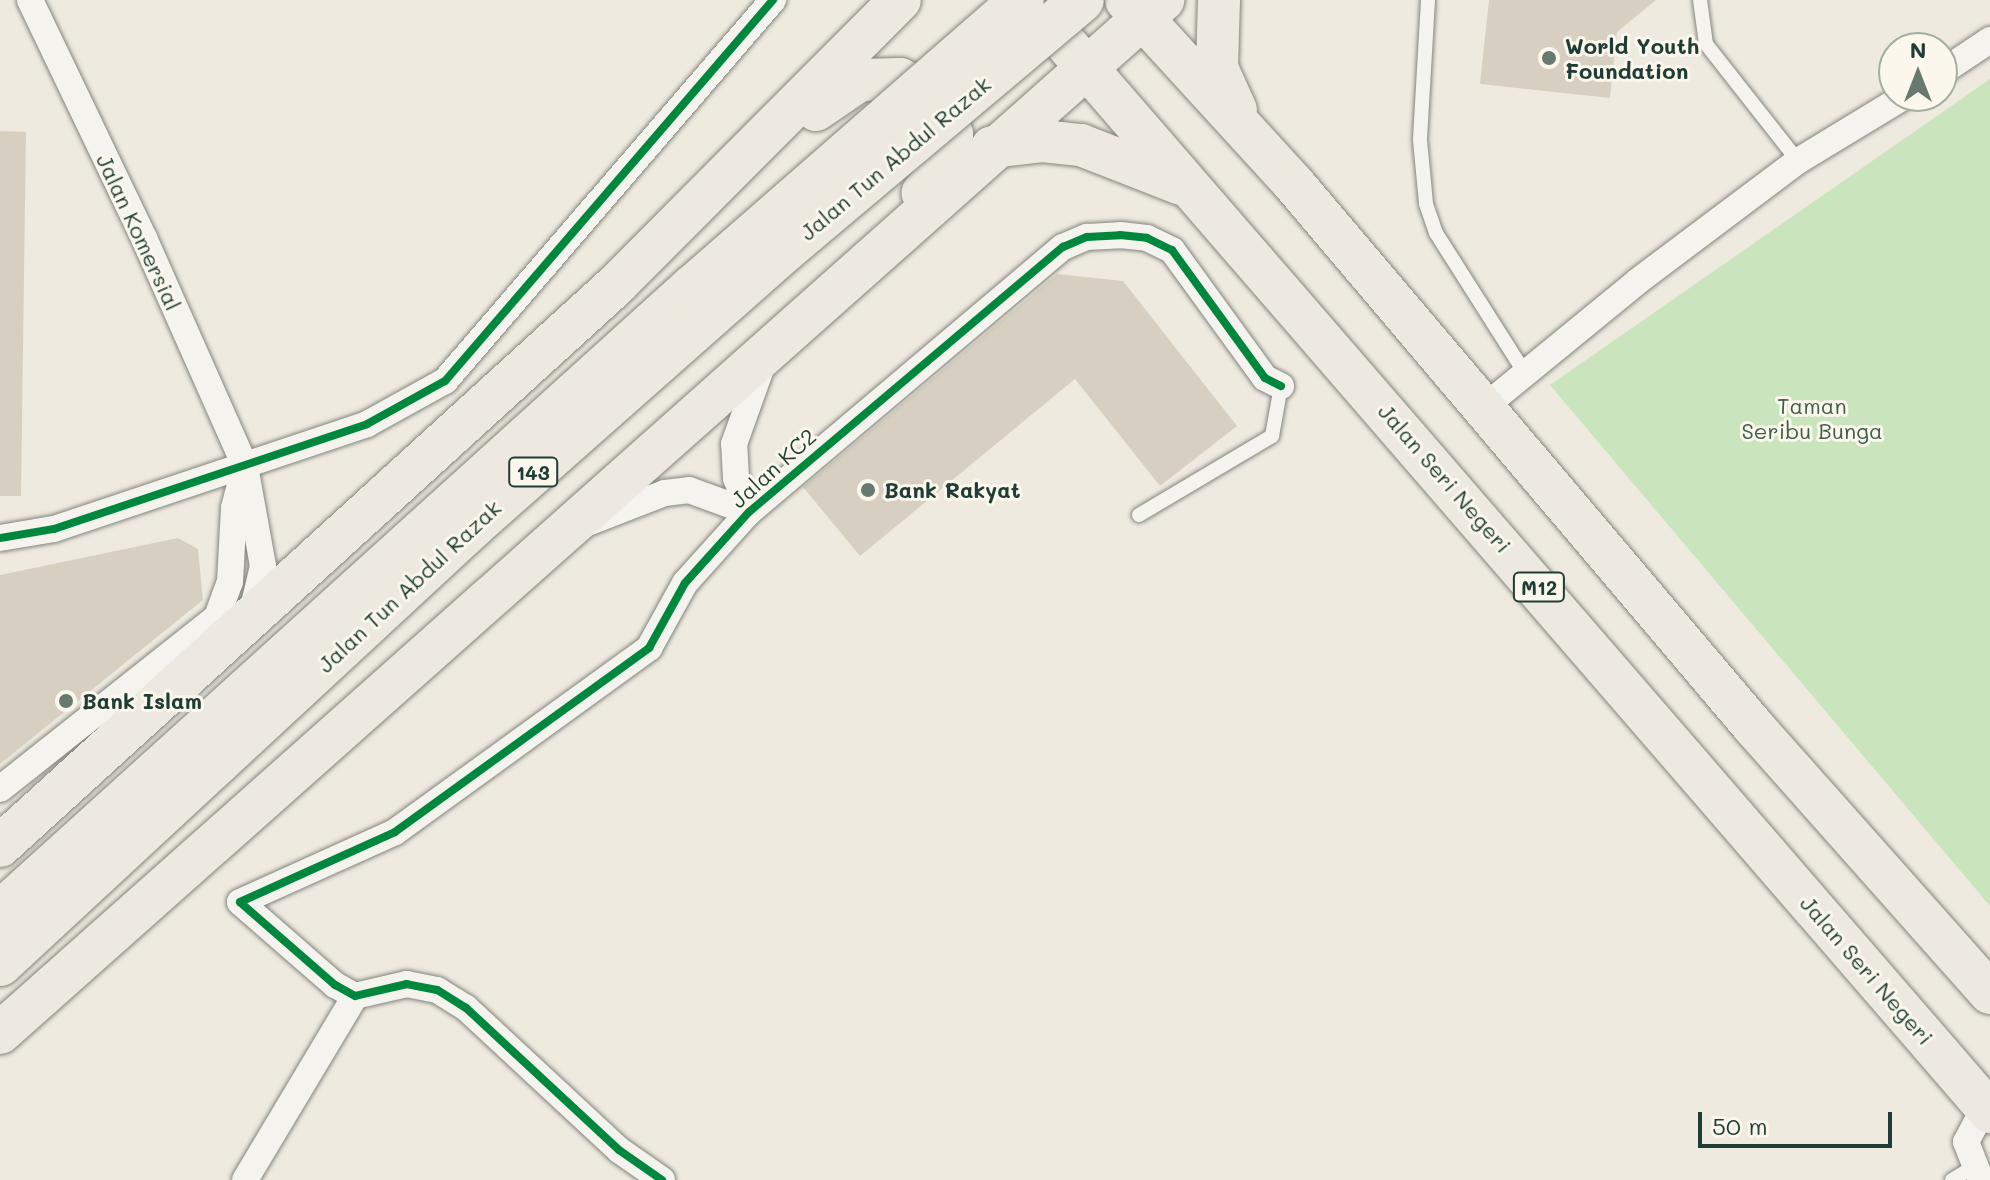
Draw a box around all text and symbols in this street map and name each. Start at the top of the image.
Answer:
place label: World Youth Foundation [1565,32,1699,84]
north arrow [1878,32,1958,112]
text: N [1910,35,1926,64]
marker: World Youth Foundation [1540,49,1558,67]
street label: Jalan Tun Abdul Razak [794,70,996,246]
street label: Jalan Komersial [91,150,187,314]
park label: Taman Seribu Bunga [1741,392,1883,444]
street label: Jalan Seri Negeri [1373,398,1517,558]
street label: Jalan KC2 [725,423,821,513]
road number: 143 [507,456,559,488]
place label: Bank Rakyat [884,477,1021,503]
marker: Bank Rakyat [859,481,877,499]
street label: Jalan Tun Abdul Razak [312,494,506,678]
road number: M12 [1511,571,1567,603]
place label: Bank Islam [82,688,202,714]
marker: Bank Islam [57,692,75,710]
street label: Jalan Seri Negeri [1795,890,1939,1050]
scale bar [1702,1096,1896,1146]
text: 50 m [1712,1110,1768,1141]

